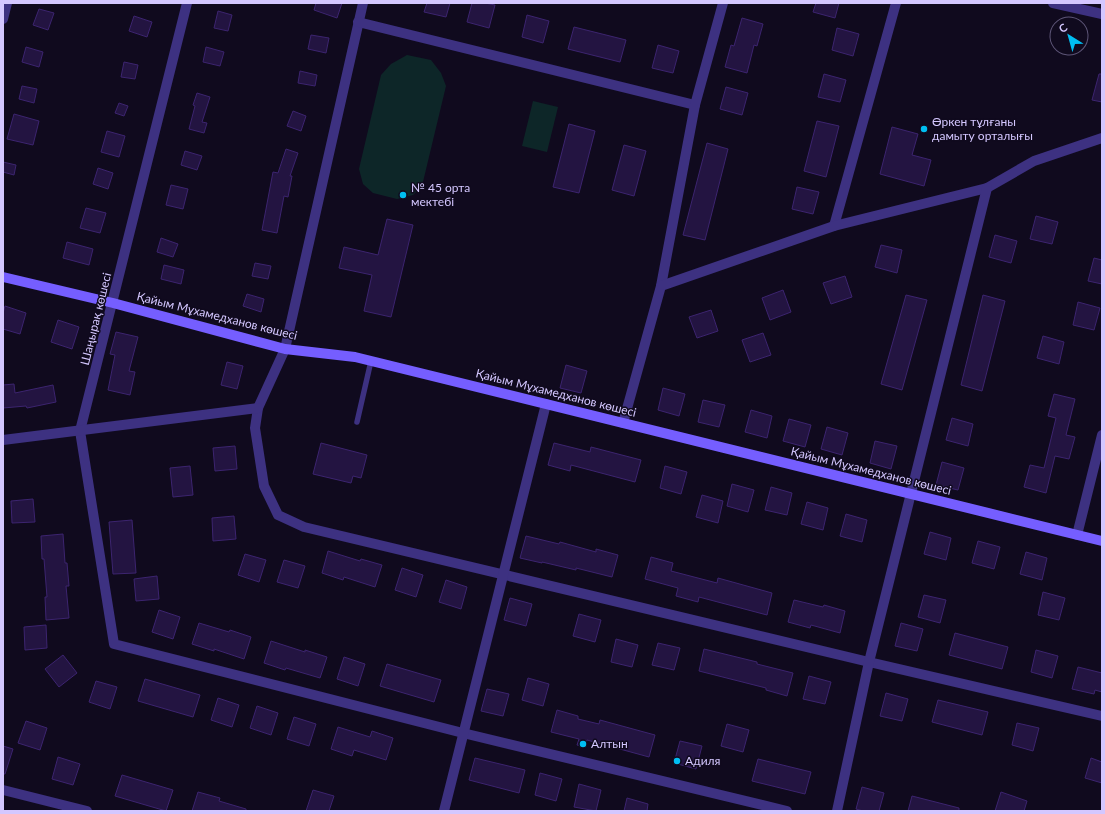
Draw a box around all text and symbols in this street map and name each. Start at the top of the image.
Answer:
north arrow [1049,16,1089,56]
text: С [1056,20,1070,35]
place label: Өркен тұлғаны дамыту орталығы [932,114,1033,143]
marker: Өркен тұлғаны дамыту орталығы [919,124,929,134]
place label: № 45 орта мектебі [411,180,470,209]
marker: № 45 орта мектебі [398,190,408,200]
street label: Шаңырақ көшесі [77,271,114,367]
street label: Қайым Мұхамедханов көшесі [135,288,299,343]
street label: Қайым Мұхамедханов көшесі [474,365,638,420]
street label: Қайым Мұхамедханов көшесі [789,443,953,498]
place label: Алтын [591,736,628,751]
marker: Алтын [578,739,588,749]
place label: Адиля [685,753,721,768]
marker: Адиля [672,756,682,766]

